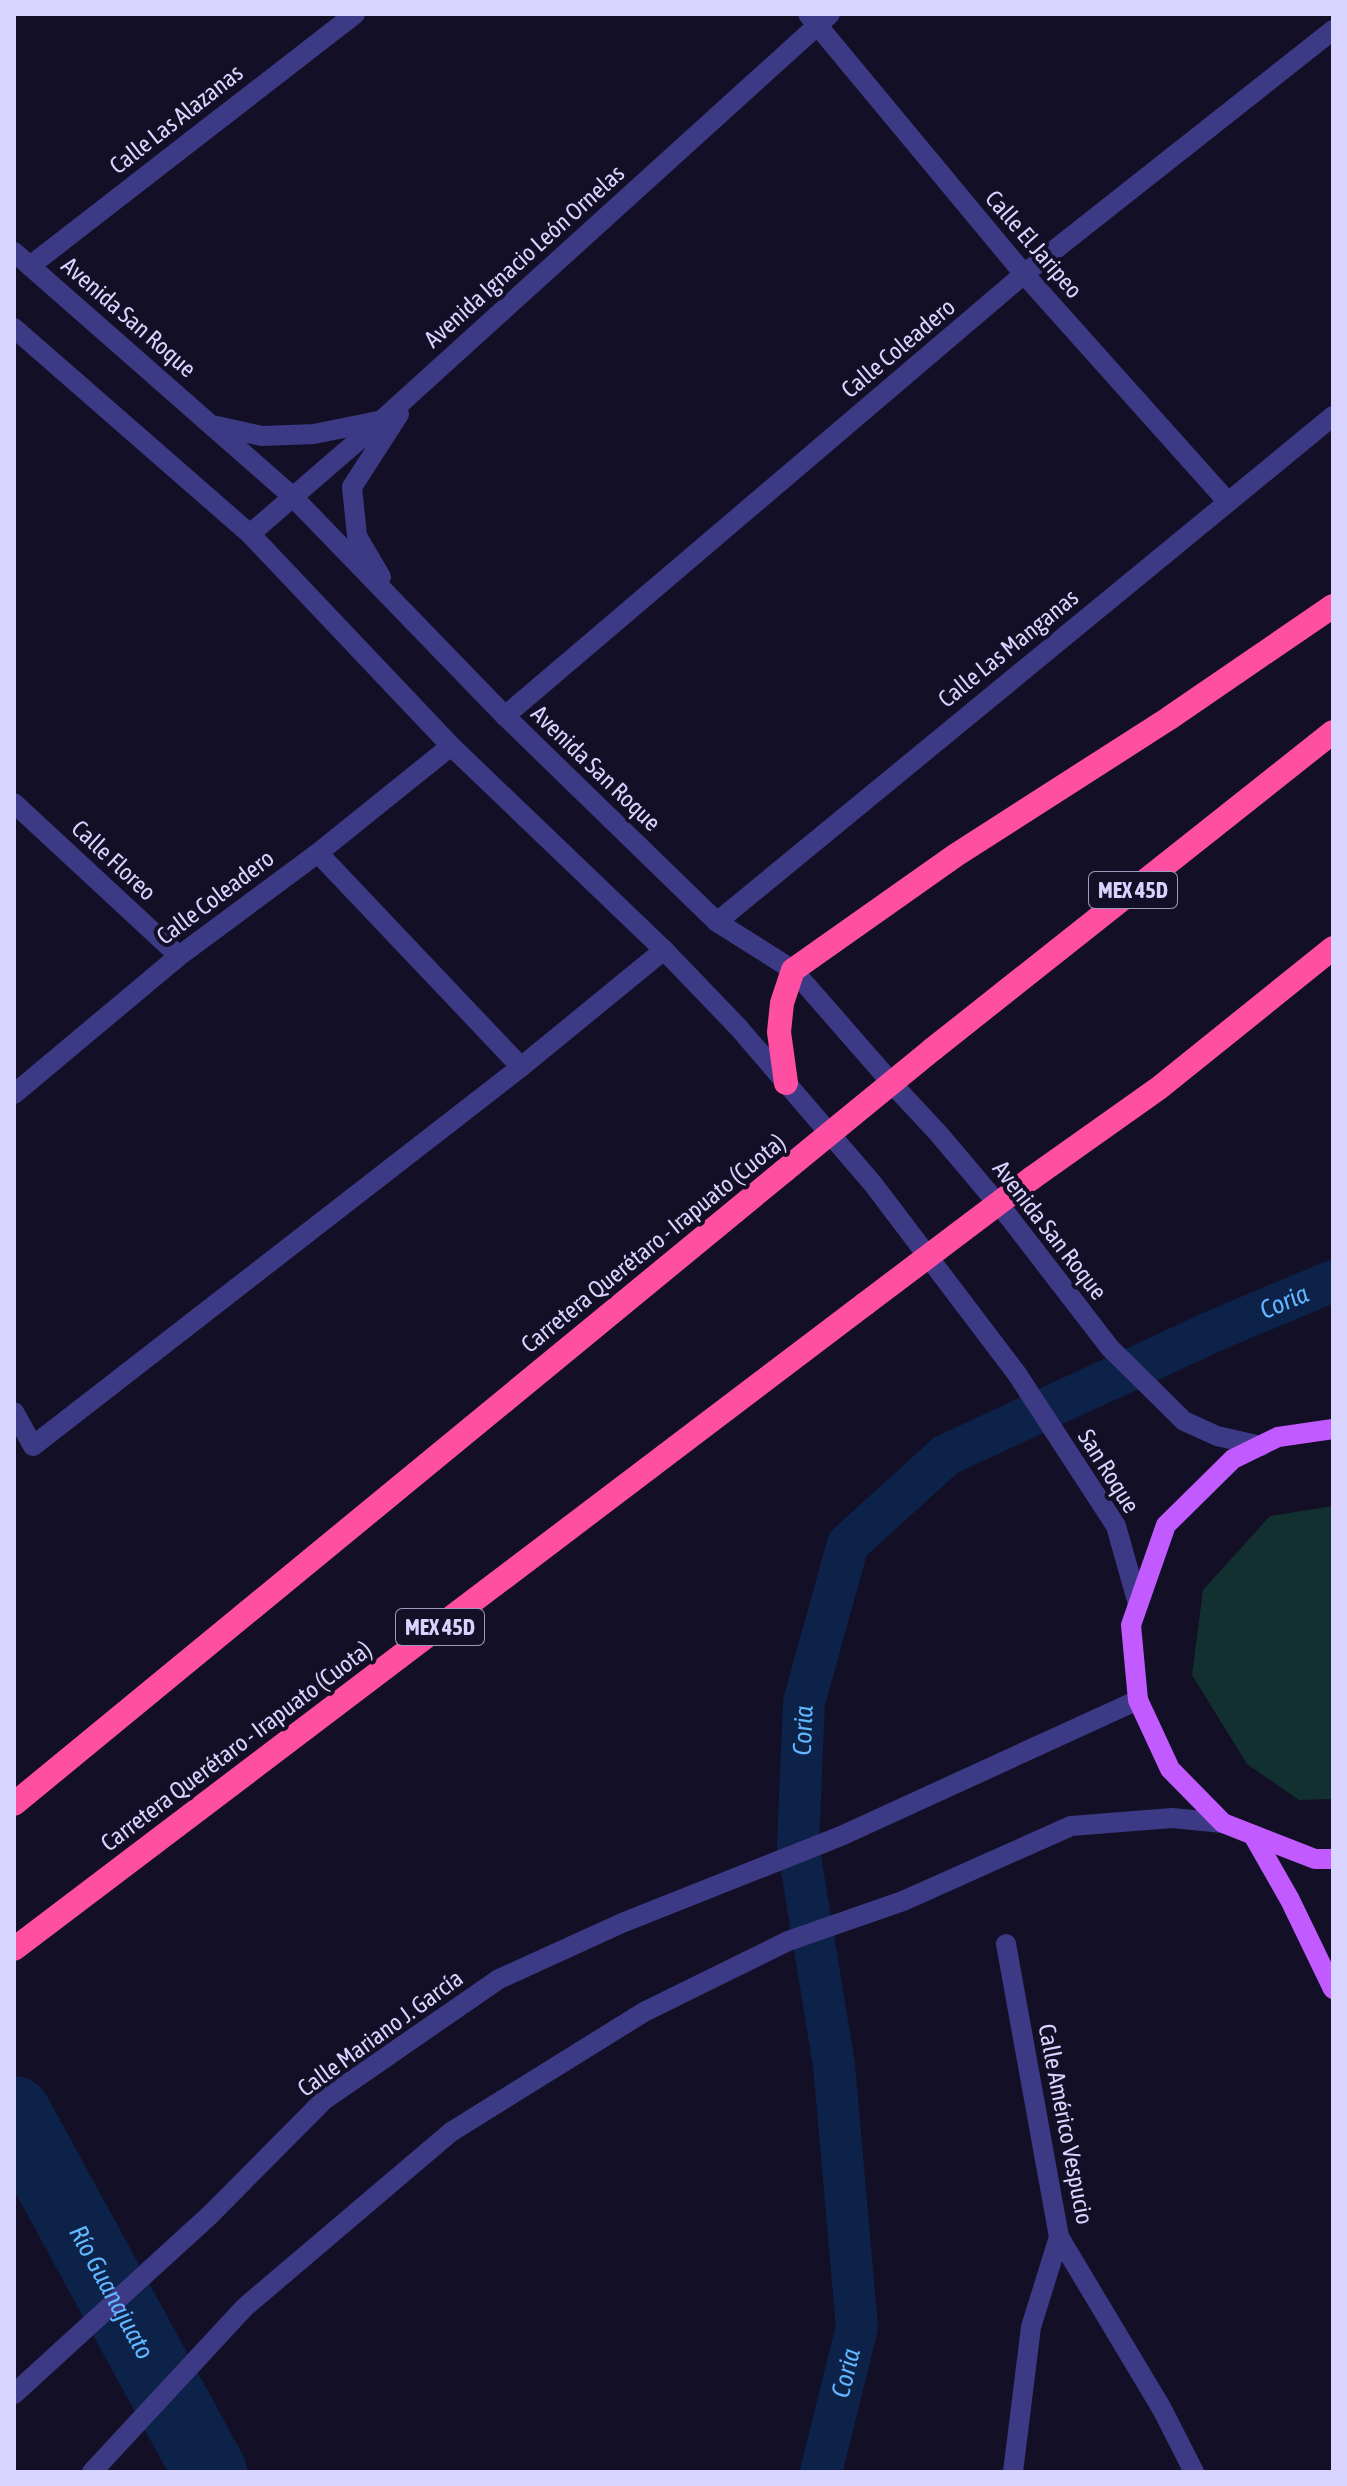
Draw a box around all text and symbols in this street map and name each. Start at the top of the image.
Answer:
street label: Calle Las Alazanas [104,59,248,179]
street label: Avenida Ignacio León Ornelas [419,159,629,353]
street label: Calle El Jaripeo [980,185,1088,303]
street label: Avenida San Roque [57,252,201,382]
street label: Calle Coleadero [836,293,960,403]
street label: Calle Las Manganas [933,583,1083,713]
street label: Avenida San Roque [526,700,666,836]
street label: Calle Floreo [66,814,162,906]
street label: Calle Coleadero [151,844,279,950]
road number: MEX 45D [1089,872,1177,908]
street label: Carretera Querétaro - Irapuato (Cuota) [516,1128,790,1358]
street label: Avenida San Roque [987,1155,1113,1305]
water label: Coria [1255,1278,1313,1325]
street label: San Roque [1073,1424,1145,1518]
road number: MEX 45D [396,1609,484,1645]
street label: Carretera Querétaro - Irapuato (Cuota) [95,1635,377,1857]
water label: Coria [787,1705,819,1756]
street label: Calle Mariano J. García [292,1964,468,2102]
street label: Calle Américo Vespucio [1033,2021,1099,2227]
water label: Río Guanajuato [63,2220,160,2364]
water label: Coria [825,2345,866,2401]

